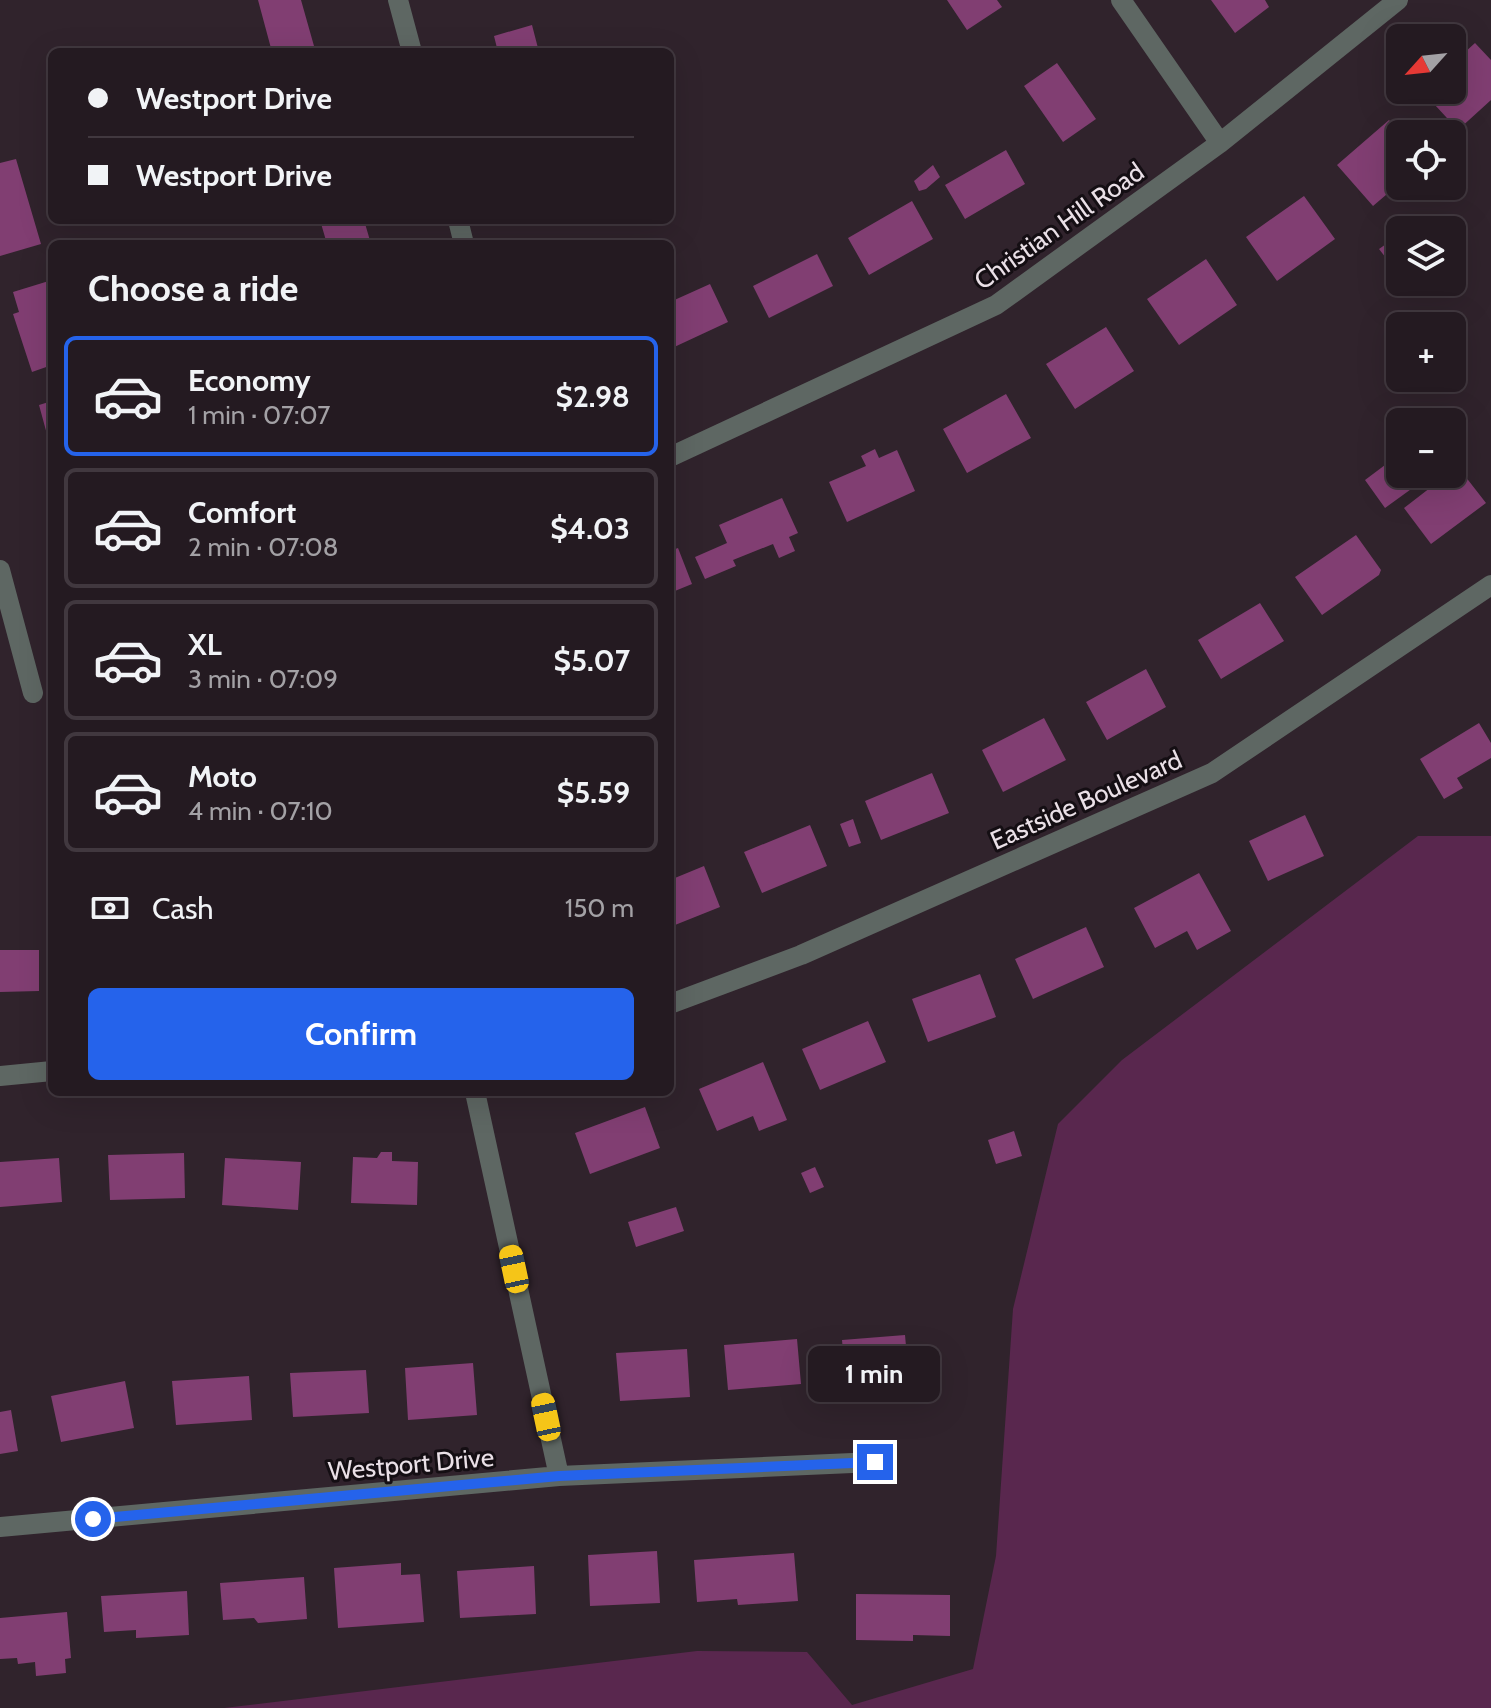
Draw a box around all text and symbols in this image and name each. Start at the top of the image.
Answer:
north arrow [1386,24,1466,104]
map controls [1386,24,1466,488]
text: Westport Drive [136,80,332,117]
button: locate [1386,120,1466,200]
street label: Christian Hill Road [968,156,1150,296]
text: Westport Drive [136,157,332,194]
button: layers [1386,216,1466,296]
text: Choose a ride [88,266,298,310]
button: + [1386,312,1466,392]
icon: car [92,360,164,432]
text: Economy [188,362,311,399]
text: $2.98 [556,378,630,415]
text: 1 min · 07:07 [188,399,330,431]
button: − [1386,408,1466,488]
icon: car [92,492,164,564]
text: Comfort [188,494,296,531]
text: $4.03 [550,510,630,547]
text: 2 min · 07:08 [188,531,338,563]
icon: car [92,624,164,696]
text: XL [188,626,222,663]
text: $5.07 [554,642,630,679]
text: 3 min · 07:09 [188,663,338,695]
street label: Eastside Boulevard [985,743,1187,857]
icon: car [92,756,164,828]
text: Moto [188,758,257,795]
text: $5.59 [557,774,630,811]
text: 4 min · 07:10 [188,795,333,827]
icon: cash [88,886,132,930]
text: Cash [152,890,214,927]
text: 150 m [565,892,634,924]
button: Confirm [88,988,634,1080]
car [497,1243,531,1295]
callout: 1 min [809,1346,941,1402]
text: 1 min [845,1358,903,1390]
car [529,1391,563,1443]
street label: Westport Drive [327,1441,495,1487]
route end [857,1444,893,1480]
route start [75,1501,111,1537]

